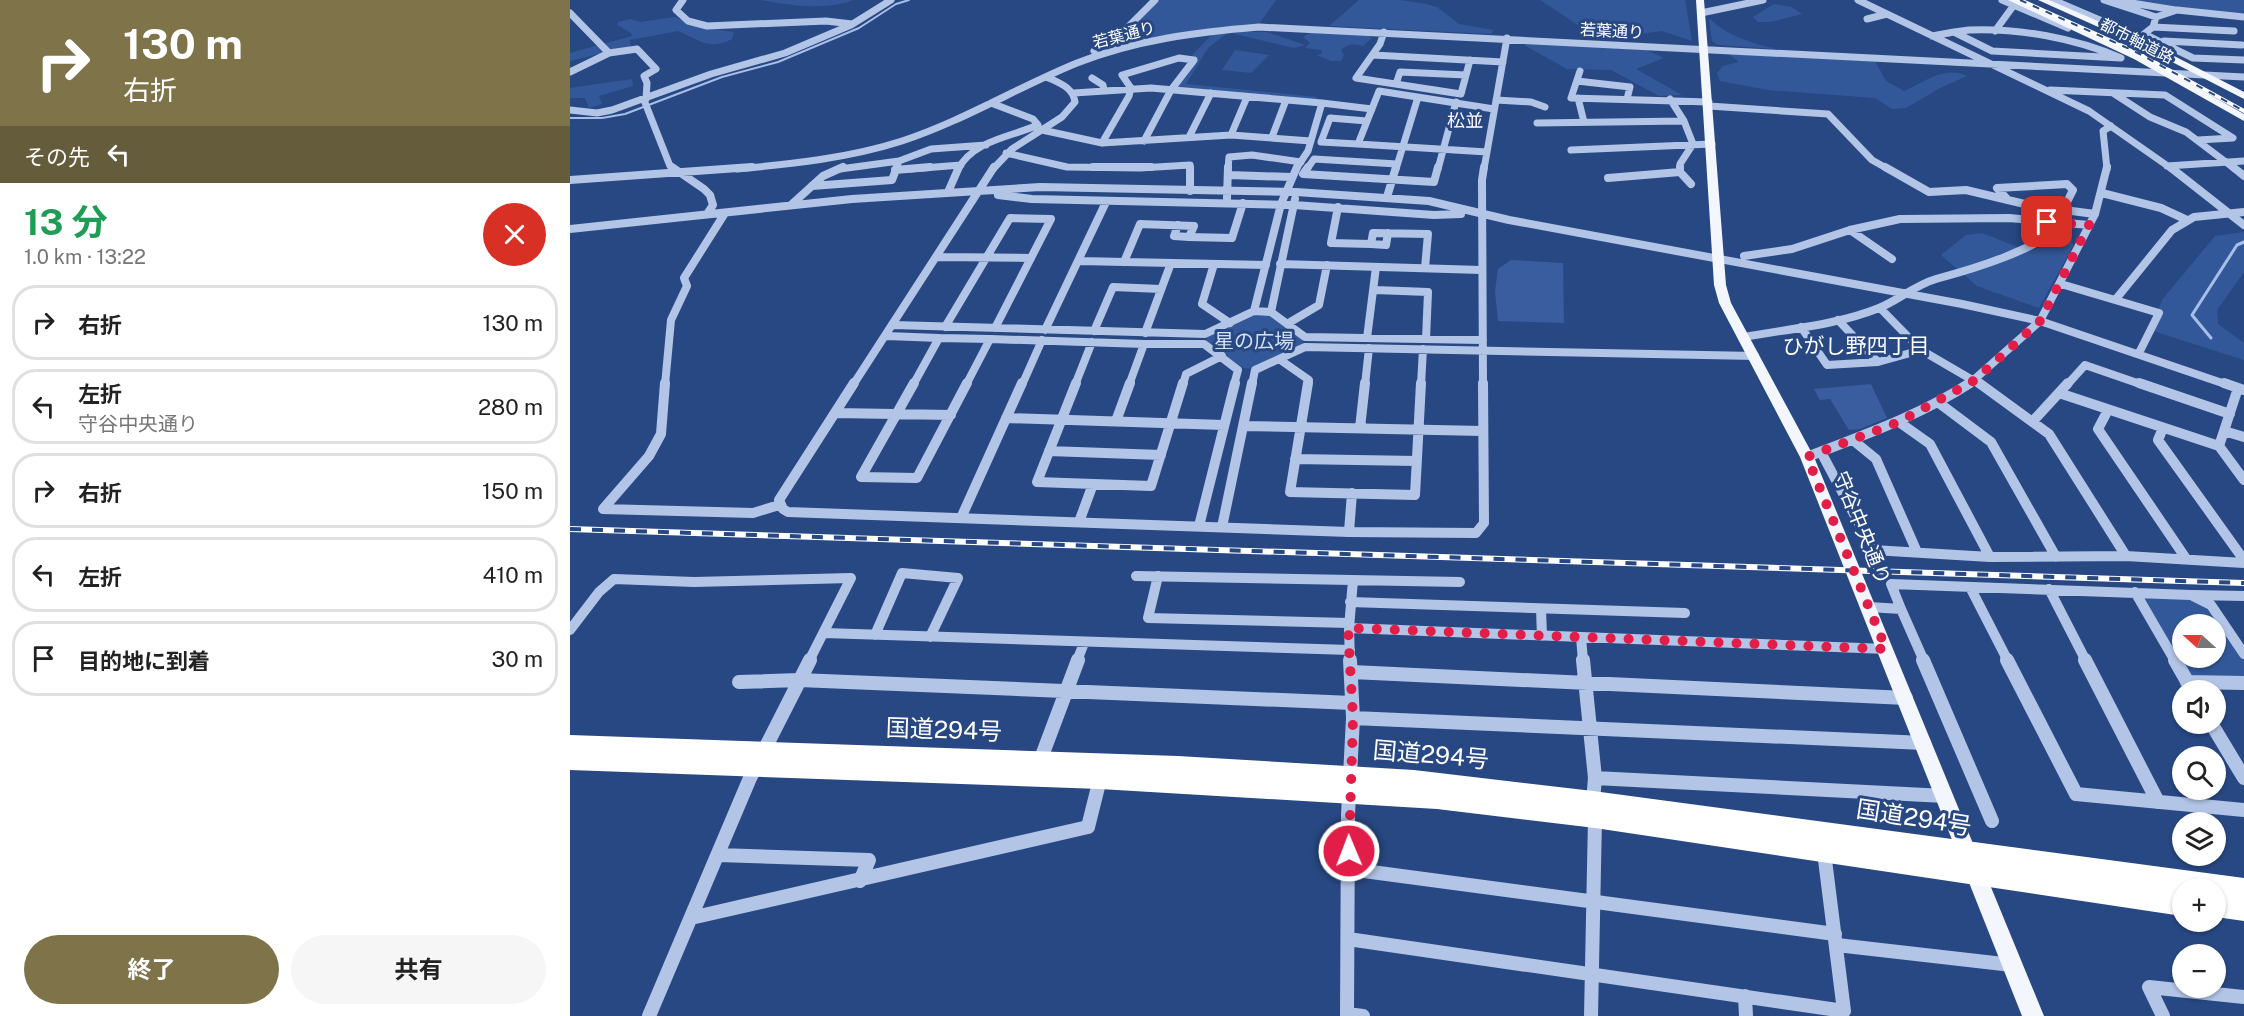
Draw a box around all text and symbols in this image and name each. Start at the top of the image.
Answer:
street label: 都市軸道路 [2097,14,2177,68]
street label: 若葉通り [1091,18,1157,52]
text: 130 m [123,19,243,68]
street label: 若葉通り [1580,20,1644,42]
icon: right [24,24,102,102]
text: 右折 [123,74,177,106]
district label: 松並 [1447,110,1483,131]
icon: left [102,138,135,171]
text: その先 [24,144,90,170]
pin [2021,196,2072,247]
text: 13 分 [24,201,107,243]
button: close [483,203,546,266]
icon: arrive [2030,205,2063,238]
text: 1.0 km · 13:22 [24,245,146,269]
icon: right [27,306,60,339]
text: 130 m [482,310,543,336]
text: 右折 [78,312,122,338]
park label: 星の広場 [1214,329,1294,353]
district label: ひがし野四丁目 [1783,333,1930,358]
text: 左折 [78,381,122,407]
icon: left [27,390,60,423]
text: 280 m [478,394,543,420]
text: 守谷中央通り [78,412,198,436]
street label: 守谷中央通り [1828,468,1896,588]
icon: right [27,474,60,507]
text: 150 m [482,478,543,504]
text: 右折 [78,480,122,506]
icon: left [27,558,60,591]
text: 410 m [482,562,543,588]
text: 左折 [78,564,122,590]
north arrow [2172,614,2226,668]
map controls [2172,614,2226,998]
icon: arrive [27,642,60,675]
text: 30 m [491,646,543,672]
text: 目的地に到着 [78,648,210,674]
button: sound [2172,680,2226,734]
street label: 国道294号 [885,713,1003,745]
street label: 国道294号 [1372,735,1490,773]
button: search [2172,746,2226,800]
street label: 国道294号 [1854,794,1974,840]
button: layers [2172,812,2226,866]
position arrow [1317,819,1381,883]
button: + [2172,878,2226,932]
button: 終了 [24,935,279,1004]
button: 共有 [291,935,546,1004]
button: − [2172,944,2226,998]

